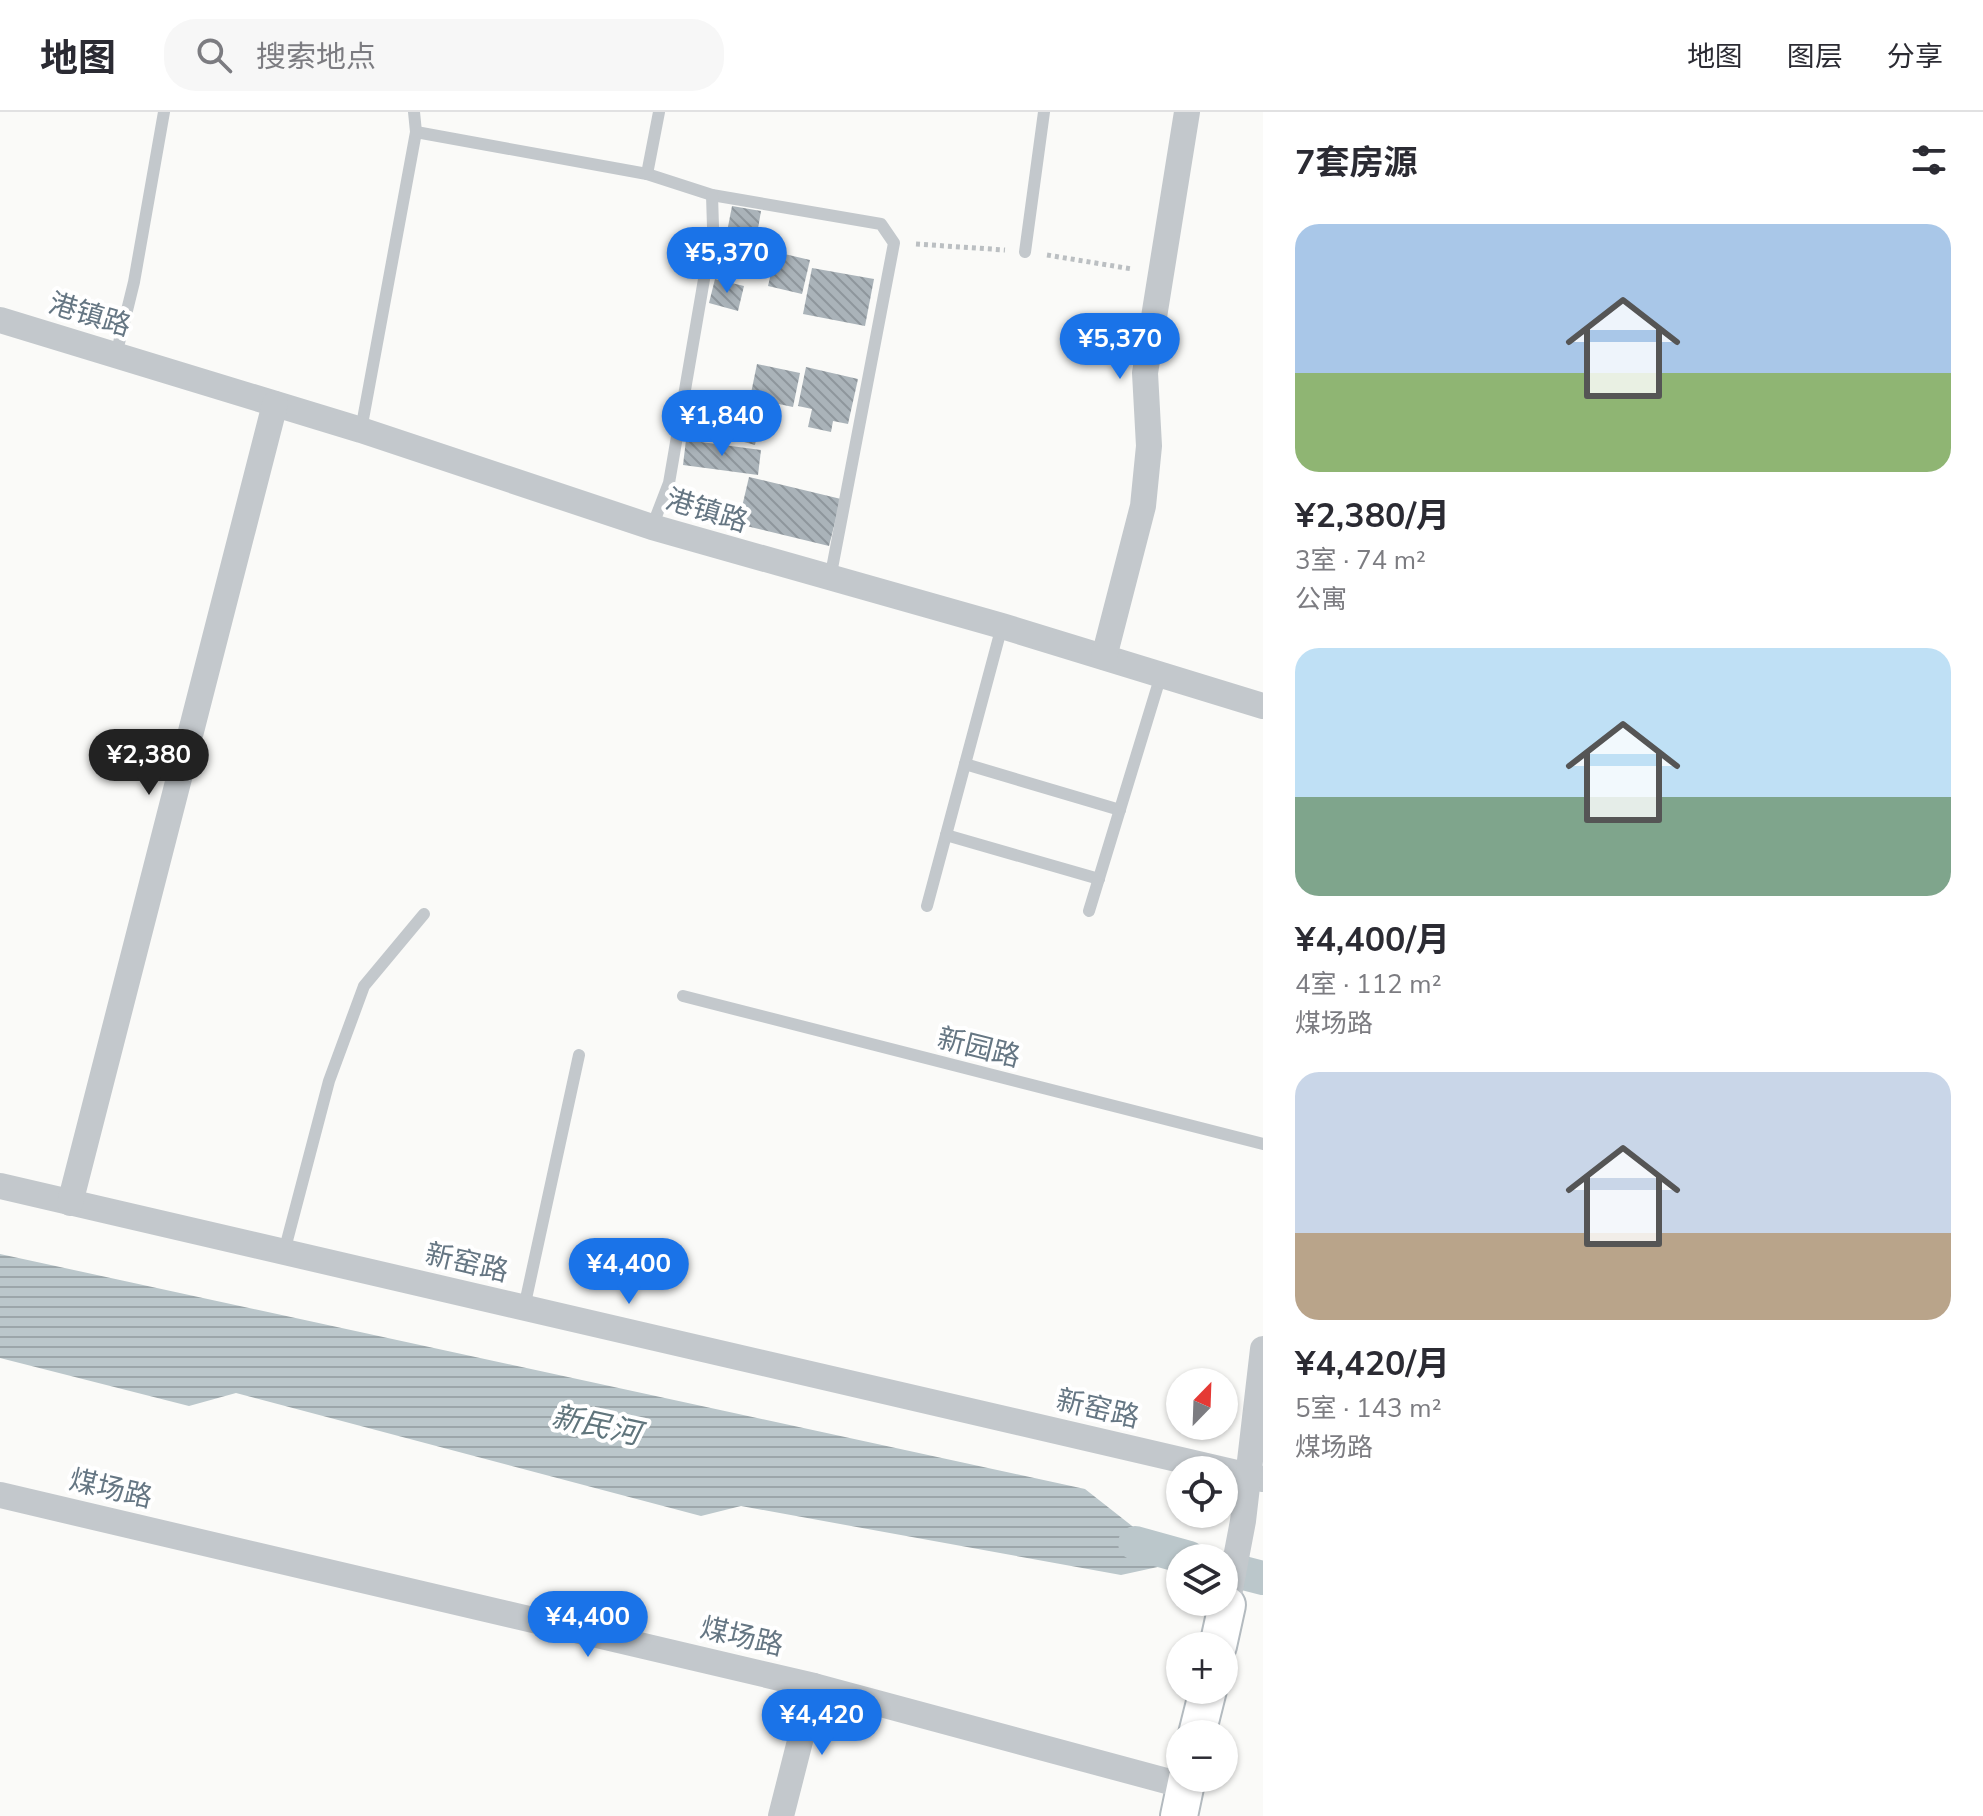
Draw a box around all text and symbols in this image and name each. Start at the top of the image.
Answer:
search box [164,19,724,91]
text: 地图 [40,33,116,84]
icon: search [192,33,236,77]
text: 搜索地点 [256,37,376,78]
text: 地图 [1687,38,1743,76]
text: 图层 [1787,38,1843,76]
text: 分享 [1887,38,1943,76]
icon: filters [1907,138,1951,182]
text: 7套房源 [1295,140,1417,186]
pin: ¥5,370 [662,227,792,295]
text: ¥5,370 [685,235,769,270]
icon: home [1551,276,1695,420]
street label: 港镇路 [44,285,135,345]
pin: ¥5,370 [1055,313,1185,381]
text: ¥5,370 [1078,321,1162,356]
pin: ¥1,840 [657,390,787,458]
text: ¥1,840 [680,398,764,433]
street label: 港镇路 [661,481,752,541]
text: ¥2,380/月 [1295,493,1450,539]
text: 3室 · 74 m² [1295,543,1426,578]
text: 公寓 [1295,582,1347,617]
icon: home [1551,700,1695,844]
pin: ¥2,380 [84,729,214,797]
text: ¥2,380 [107,737,191,772]
text: ¥4,400/月 [1295,917,1450,963]
text: 4室 · 112 m² [1295,967,1442,1002]
text: 煤场路 [1295,1006,1373,1041]
street label: 新园路 [933,1019,1024,1077]
icon: home [1551,1124,1695,1268]
street label: 新窑路 [422,1235,512,1291]
pin: ¥4,400 [564,1238,694,1306]
text: ¥4,400 [587,1246,671,1281]
text: ¥4,420/月 [1295,1341,1450,1387]
north arrow [1166,1368,1238,1440]
map controls [1166,1368,1238,1792]
street label: 新窑路 [1053,1381,1143,1437]
text: 5室 · 143 m² [1295,1391,1442,1426]
water label: 新民河 [548,1396,649,1456]
text: 煤场路 [1295,1430,1373,1465]
button: locate [1166,1456,1238,1528]
street label: 煤场路 [66,1461,156,1517]
button: layers [1166,1544,1238,1616]
pin: ¥4,400 [523,1591,653,1659]
text: ¥4,400 [546,1599,630,1634]
street label: 煤场路 [697,1609,787,1665]
button: + [1166,1632,1238,1704]
pin: ¥4,420 [757,1689,887,1757]
text: ¥4,420 [780,1697,864,1732]
button: − [1166,1720,1238,1792]

